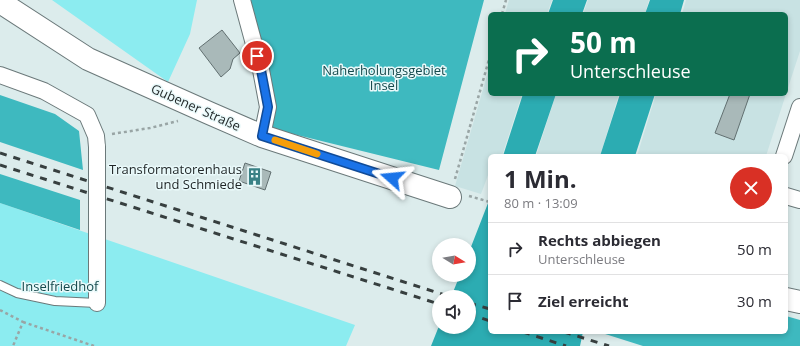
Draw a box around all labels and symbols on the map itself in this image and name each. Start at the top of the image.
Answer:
pin [240,39,274,73]
park label: Naherholungsgebiet Insel [322,61,446,94]
street label: Gubener Straße [148,79,244,135]
position arrow [371,157,413,199]
place label: Transformatorenhaus und Schmiede [109,160,242,193]
building icon: Transformatorenhaus und Schmiede [245,166,265,186]
north arrow [432,238,476,282]
park label: Inselfriedhof [22,277,99,295]

